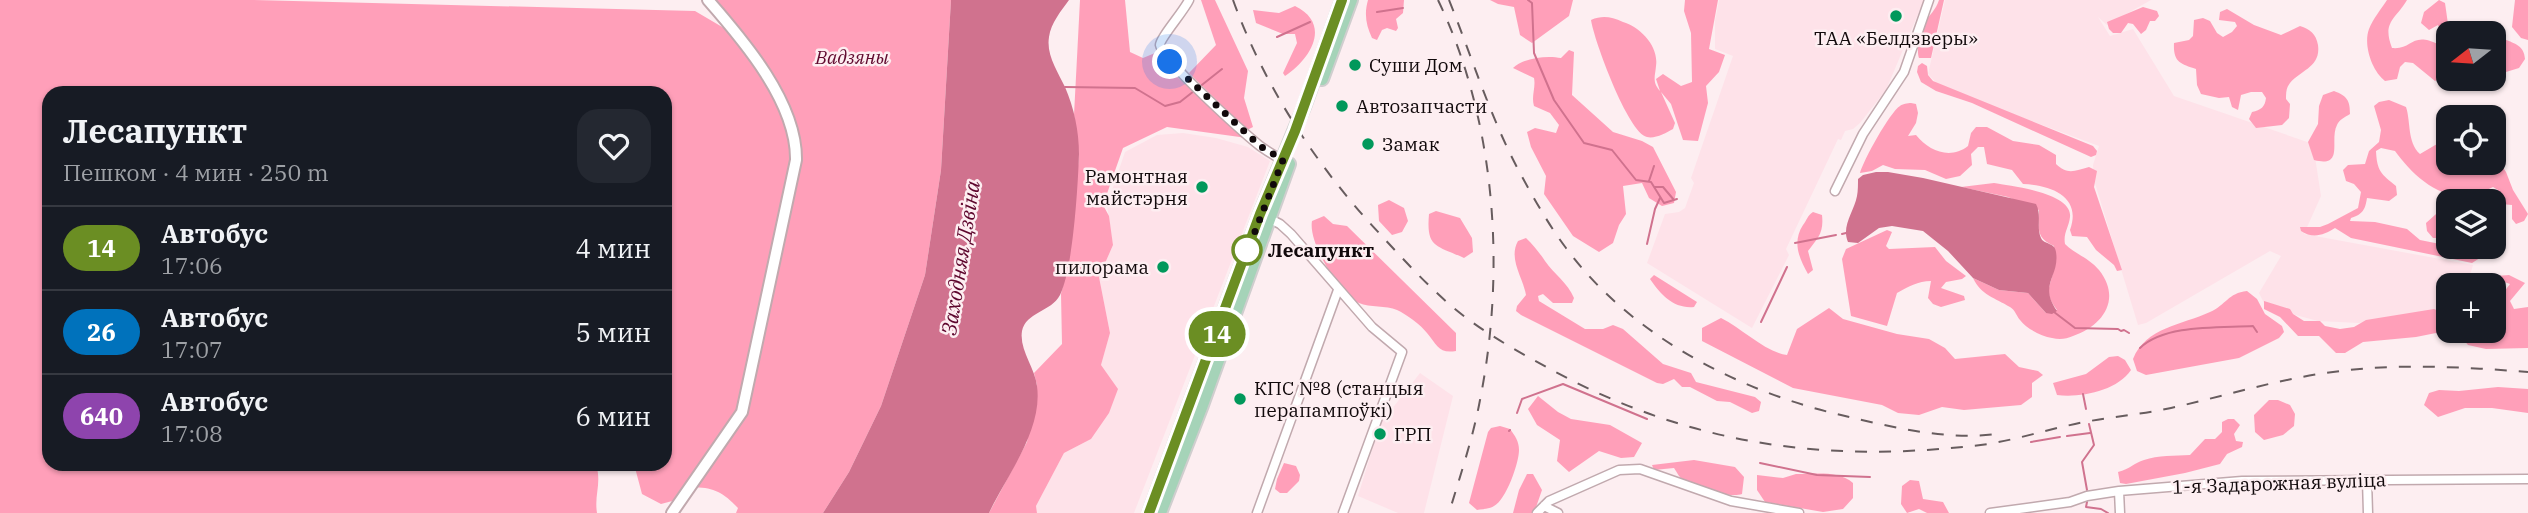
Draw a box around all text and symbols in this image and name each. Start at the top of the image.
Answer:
marker: ТАА «Белдзверы» [1888,8,1904,24]
north arrow [2436,21,2506,91]
map controls [2436,21,2506,343]
place label: ТАА «Белдзверы» [1814,26,1978,50]
your location [1152,44,1187,79]
park label: Вадзяны [814,45,889,69]
place label: Суши Дом [1369,53,1463,77]
marker: Суши Дом [1347,57,1363,73]
place label: Автозапчасти [1356,94,1487,118]
marker: Автозапчасти [1334,98,1350,114]
button: locate [2436,105,2506,175]
text: Лесапункт [63,109,247,152]
button: heart [577,109,651,183]
place label: Замак [1382,132,1440,156]
marker: Замак [1360,136,1376,152]
text: Пешком · 4 мин · 250 m [63,157,329,187]
place label: Рамонтная майстэрня [1085,164,1188,210]
water label: Заходняя Дзвіна [934,178,986,337]
marker: Рамонтная майстэрня [1194,179,1210,195]
button: layers [2436,189,2506,259]
text: Автобус [161,216,268,250]
text: 4 мин [575,231,651,265]
text: 14 [87,232,116,264]
marker: Лесапункт [1232,235,1262,265]
place label: Лесапункт [1268,238,1374,262]
text: 17:06 [161,250,223,280]
place label: пилорама [1055,255,1149,279]
marker: пилорама [1155,259,1171,275]
button: + [2436,273,2506,343]
text: Автобус [161,300,268,334]
line badge: 14 [1186,311,1248,357]
text: 5 мин [575,315,651,349]
text: 26 [87,316,116,348]
text: 14 [1203,318,1231,350]
text: 17:07 [161,334,223,364]
place label: КПС №8 (станцыя перапампоўкі) [1254,376,1424,422]
text: Автобус [161,384,268,418]
marker: КПС №8 (станцыя перапампоўкі) [1232,391,1248,407]
text: 6 мин [575,399,651,433]
text: 640 [80,400,123,432]
text: 17:08 [161,418,223,448]
place label: ГРП [1394,422,1431,446]
marker: ГРП [1372,426,1388,442]
street label: 1-я Задарожная вуліца [2171,467,2387,499]

